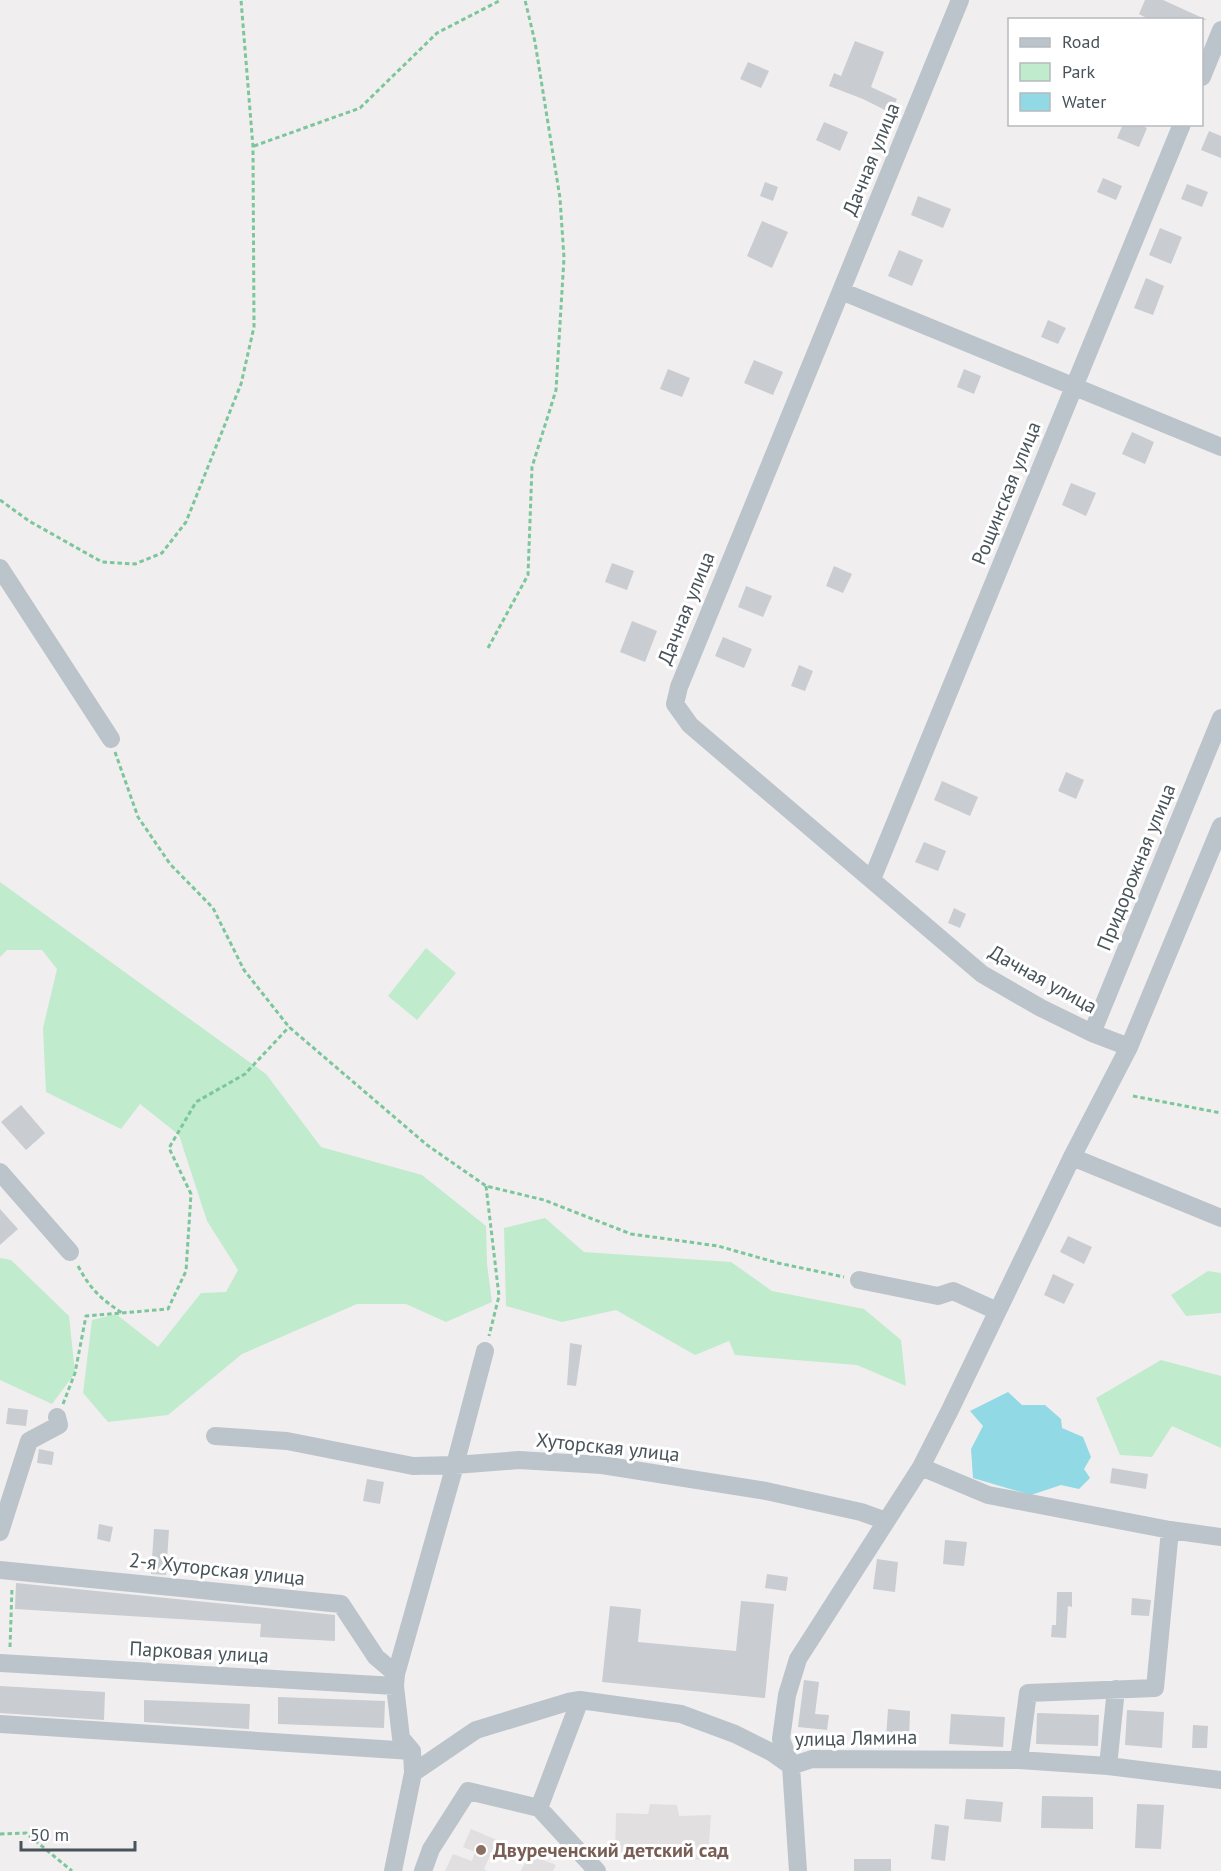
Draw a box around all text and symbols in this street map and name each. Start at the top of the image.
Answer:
legend [1008,18,1203,126]
text: Road [1062,30,1100,53]
text: Park [1062,60,1095,83]
text: Water [1062,90,1106,113]
street label: Дачная улица [837,99,905,219]
street label: Рощинская улица [965,418,1047,568]
street label: Дачная улица [652,548,720,668]
street label: Придорожная улица [1091,780,1181,954]
street label: Дачная улица [984,939,1102,1019]
street label: Хуторская улица [535,1427,681,1467]
street label: 2-я Хуторская улица [128,1547,306,1591]
street label: Парковая улица [129,1635,269,1669]
street label: улица Лямина [795,1724,917,1752]
scale bar [21,1814,135,1852]
text: 50 m [30,1823,69,1846]
place label: Двуреченский детский сад [493,1837,729,1863]
marker: Двуреченский детский сад [474,1843,488,1857]

